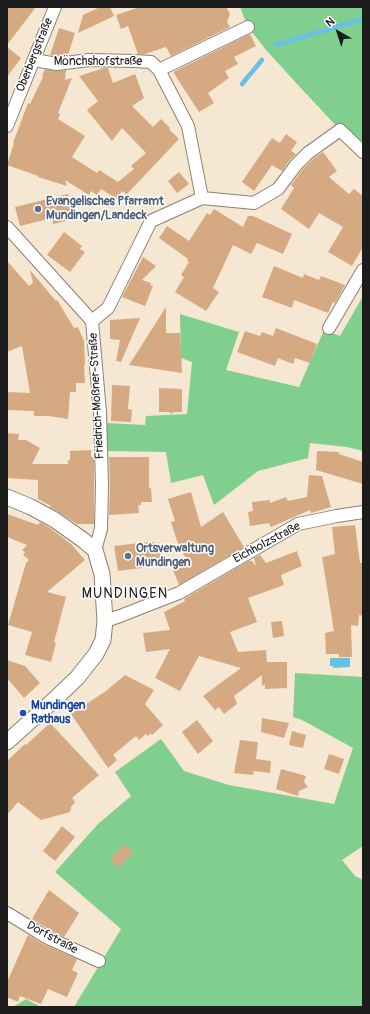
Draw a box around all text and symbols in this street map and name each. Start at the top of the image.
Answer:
north arrow [318,12,358,52]
text: N [323,15,337,30]
street label: Oberbergstraße [14,16,56,94]
street label: Mönchshofstraße [54,55,142,69]
place label: Evangelisches Pfarramt Mundingen/Landeck [46,195,164,223]
marker: Evangelisches Pfarramt Mundingen/Landeck [33,204,43,214]
street label: Friedrich-Mößner-Straße [86,332,108,460]
street label: Eichholzstraße [231,519,303,567]
place label: Ortsverwaltung Mundingen [136,542,214,570]
marker: Ortsverwaltung Mundingen [123,551,133,561]
district label: MUNDINGEN [82,586,168,602]
place label: Mundingen Rathaus [31,699,86,727]
marker: Mundingen Rathaus [18,708,28,718]
street label: Dorfstraße [24,919,80,957]

